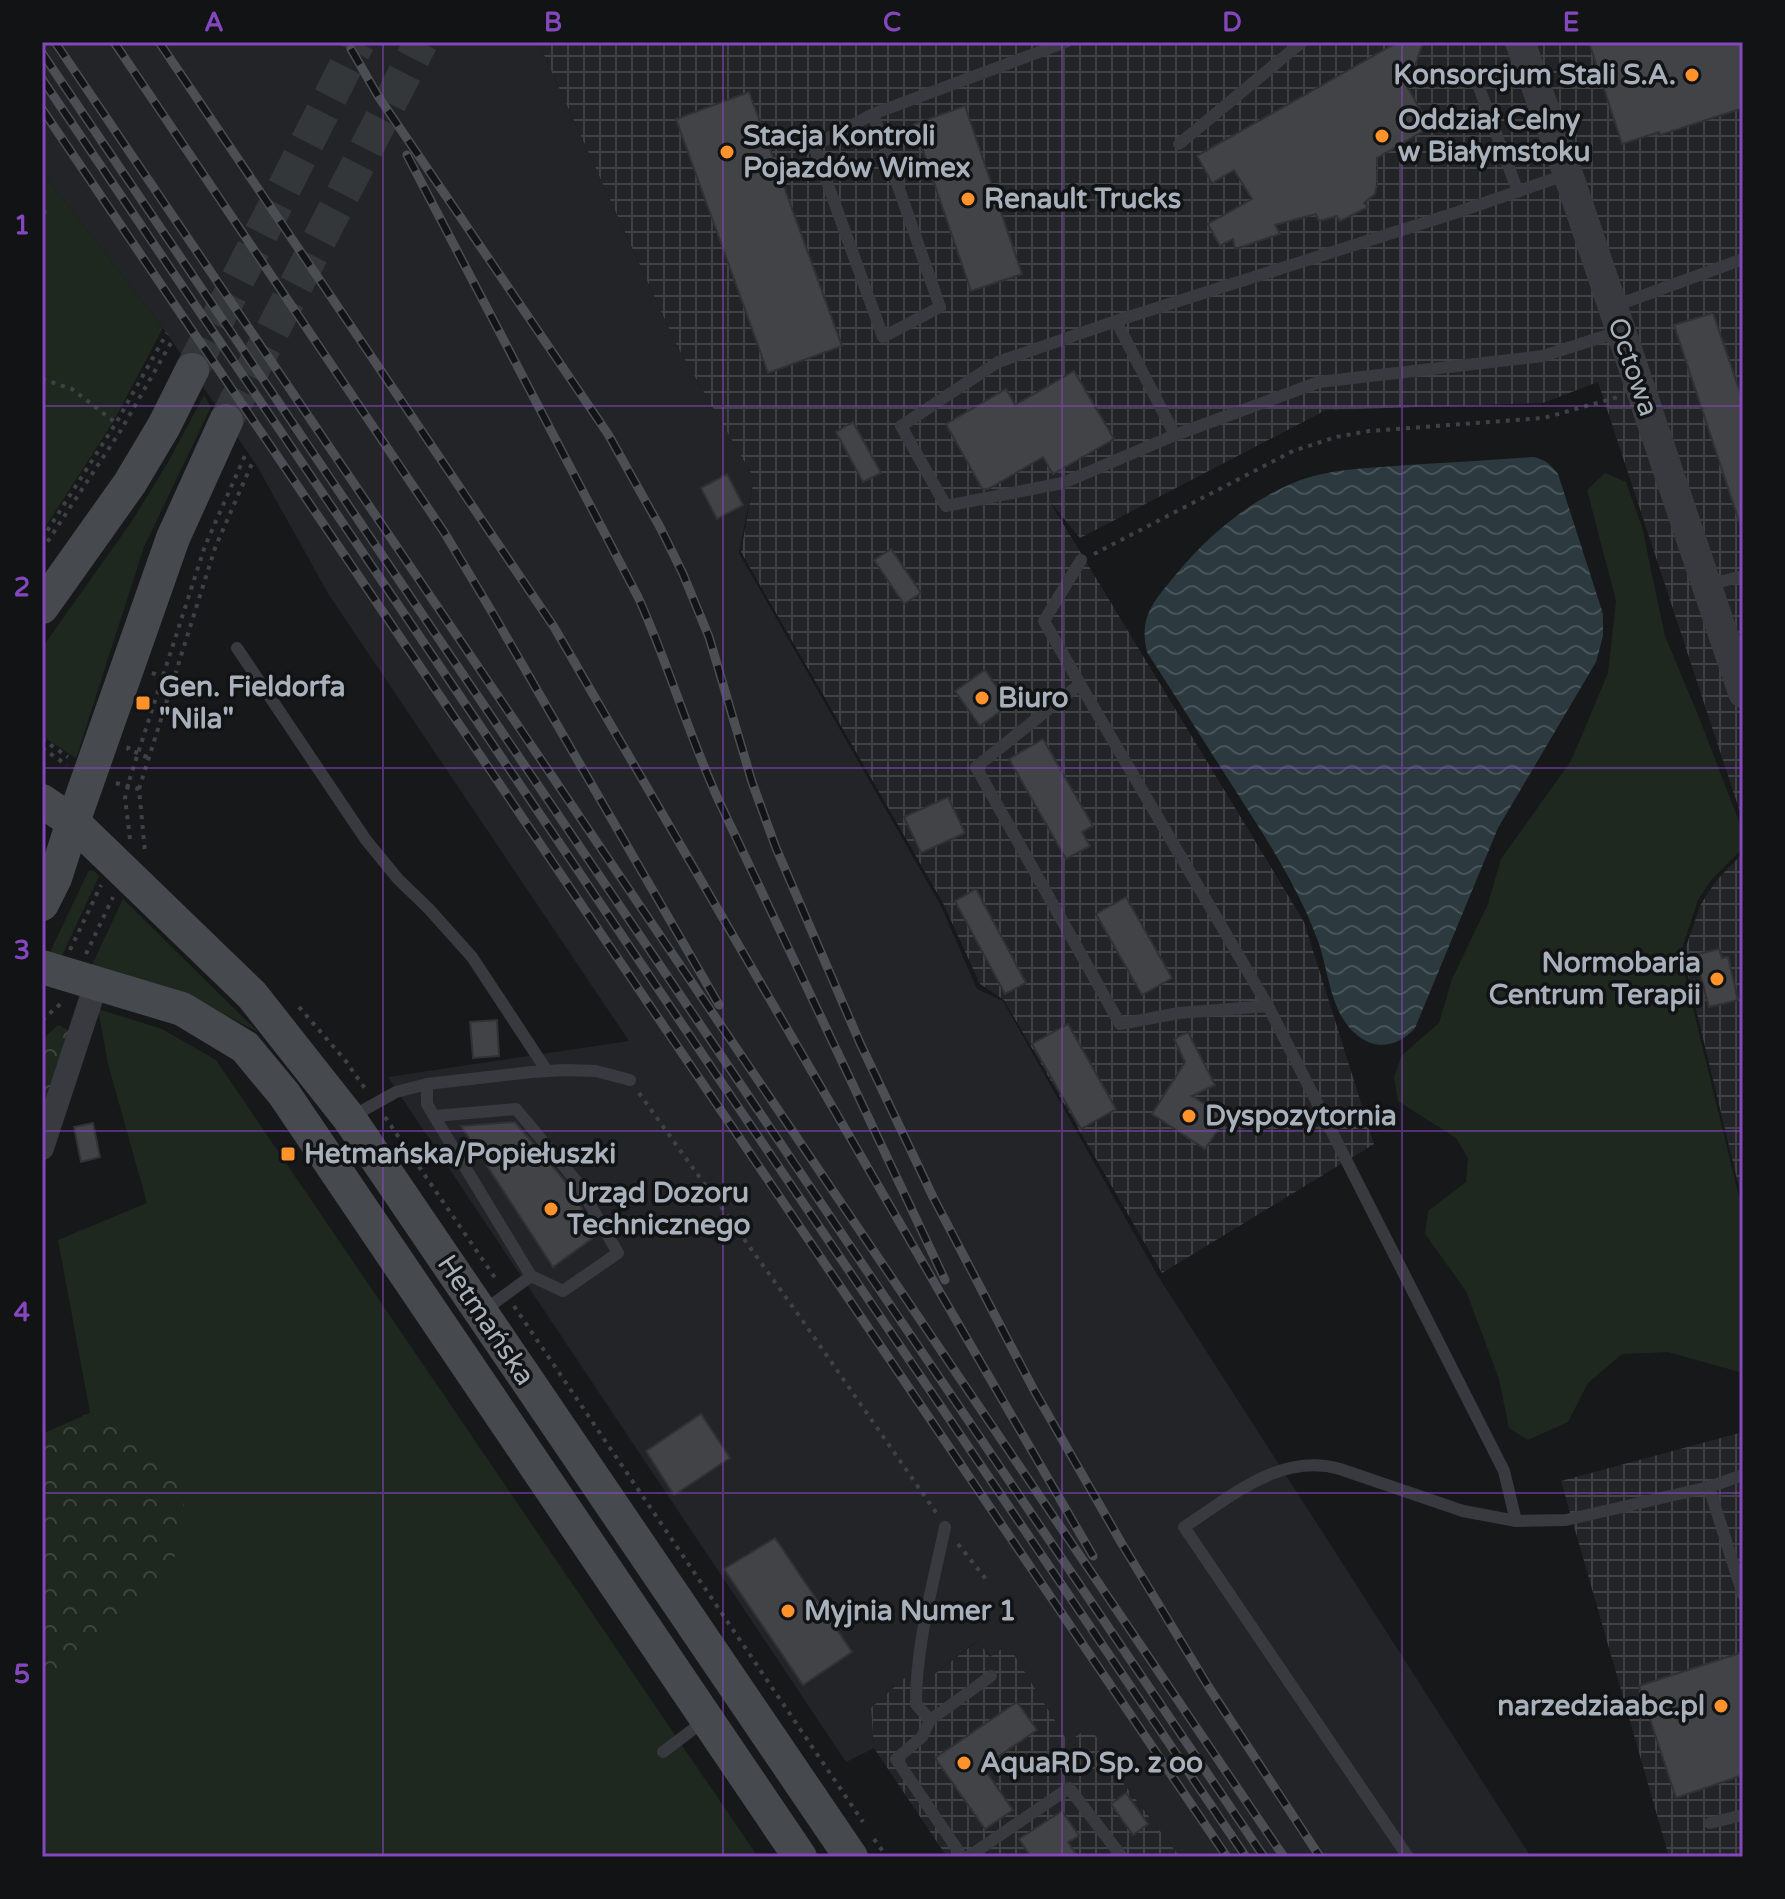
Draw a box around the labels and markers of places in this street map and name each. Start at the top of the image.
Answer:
place label: Konsorcjum Stali S.A. [1393,58,1676,92]
marker: Konsorcjum Stali S.A. [1683,66,1701,84]
place label: Oddział Celny w Białymstoku [1398,103,1591,169]
place label: Stacja Kontroli Pojazdów Wimex [743,119,971,185]
marker: Oddział Celny w Białymstoku [1373,127,1391,145]
marker: Stacja Kontroli Pojazdów Wimex [718,143,736,161]
place label: Renault Trucks [984,182,1181,216]
marker: Renault Trucks [959,190,977,208]
place label: Gen. Fieldorfa "Nila" [159,670,346,736]
place label: Biuro [998,681,1069,715]
marker: Biuro [973,689,991,707]
marker: Gen. Fieldorfa "Nila" [134,694,152,712]
place label: Normobaria Centrum Terapii [1489,946,1701,1012]
marker: Normobaria Centrum Terapii [1708,970,1726,988]
place label: Dyspozytornia [1205,1099,1397,1133]
marker: Dyspozytornia [1180,1107,1198,1125]
place label: Hetmańska/Popiełuszki [304,1137,616,1171]
marker: Hetmańska/Popiełuszki [279,1145,297,1163]
place label: Urząd Dozoru Technicznego [566,1176,751,1242]
marker: Urząd Dozoru Technicznego [542,1200,560,1218]
place label: Myjnia Numer 1 [804,1594,1016,1628]
marker: Myjnia Numer 1 [779,1602,797,1620]
place label: narzedziaabc.pl [1497,1689,1705,1723]
marker: narzedziaabc.pl [1712,1697,1730,1715]
place label: AquaRD Sp. z oo [980,1746,1203,1780]
marker: AquaRD Sp. z oo [955,1754,973,1772]

